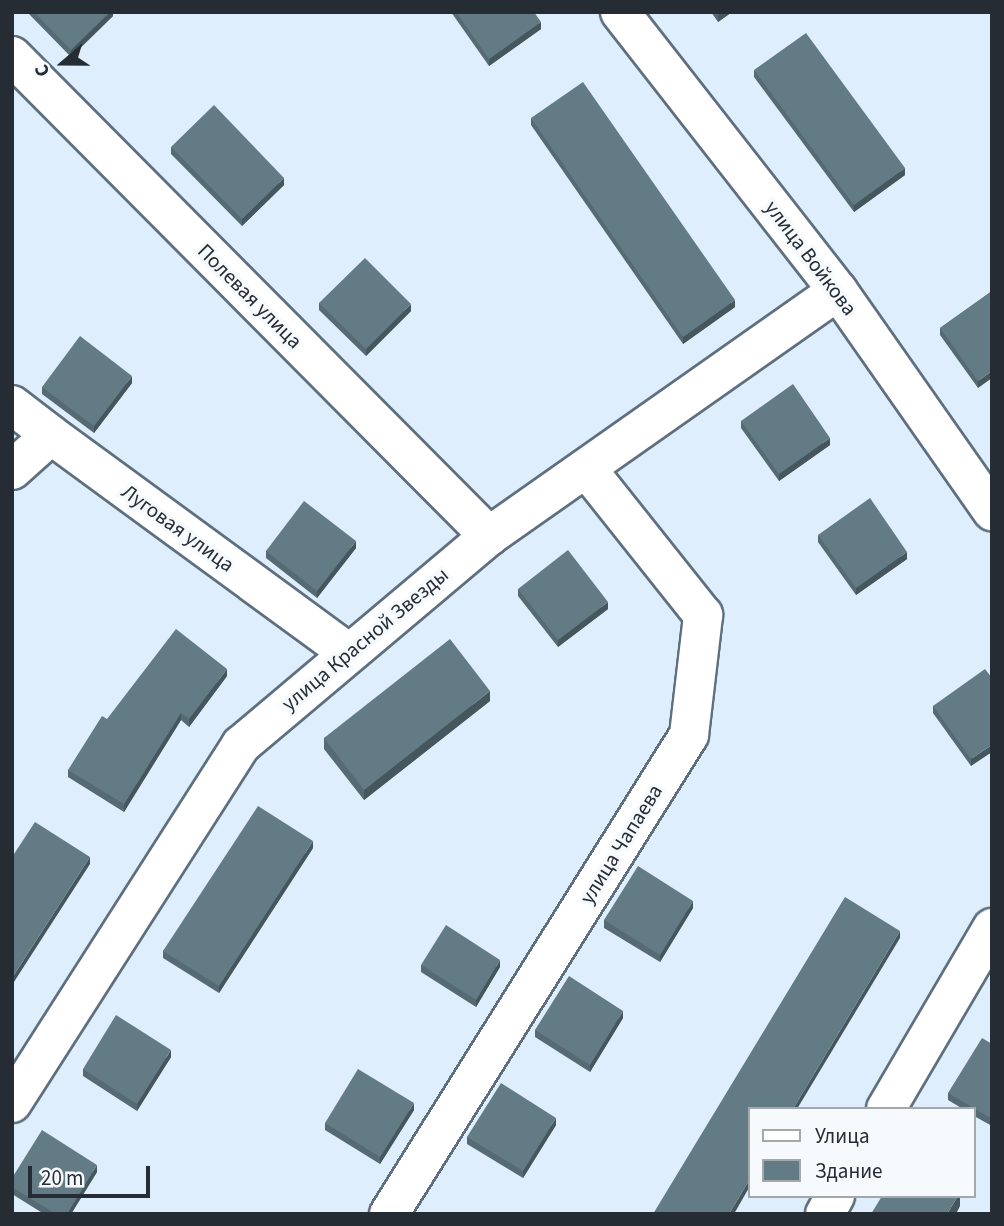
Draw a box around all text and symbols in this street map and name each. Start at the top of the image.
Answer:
north arrow [28,28,98,98]
text: С [28,61,57,80]
street label: улица Войкова [760,196,862,320]
street label: Полевая улица [192,238,308,354]
street label: Луговая улица [117,479,239,577]
street label: улица Красной Звезды [277,562,453,716]
street label: улица Чапаева [574,780,668,908]
legend [748,1107,976,1198]
text: Улица [815,1121,870,1151]
scale bar [32,1152,154,1196]
text: Здание [815,1156,883,1186]
text: 20 m [41,1163,83,1193]

